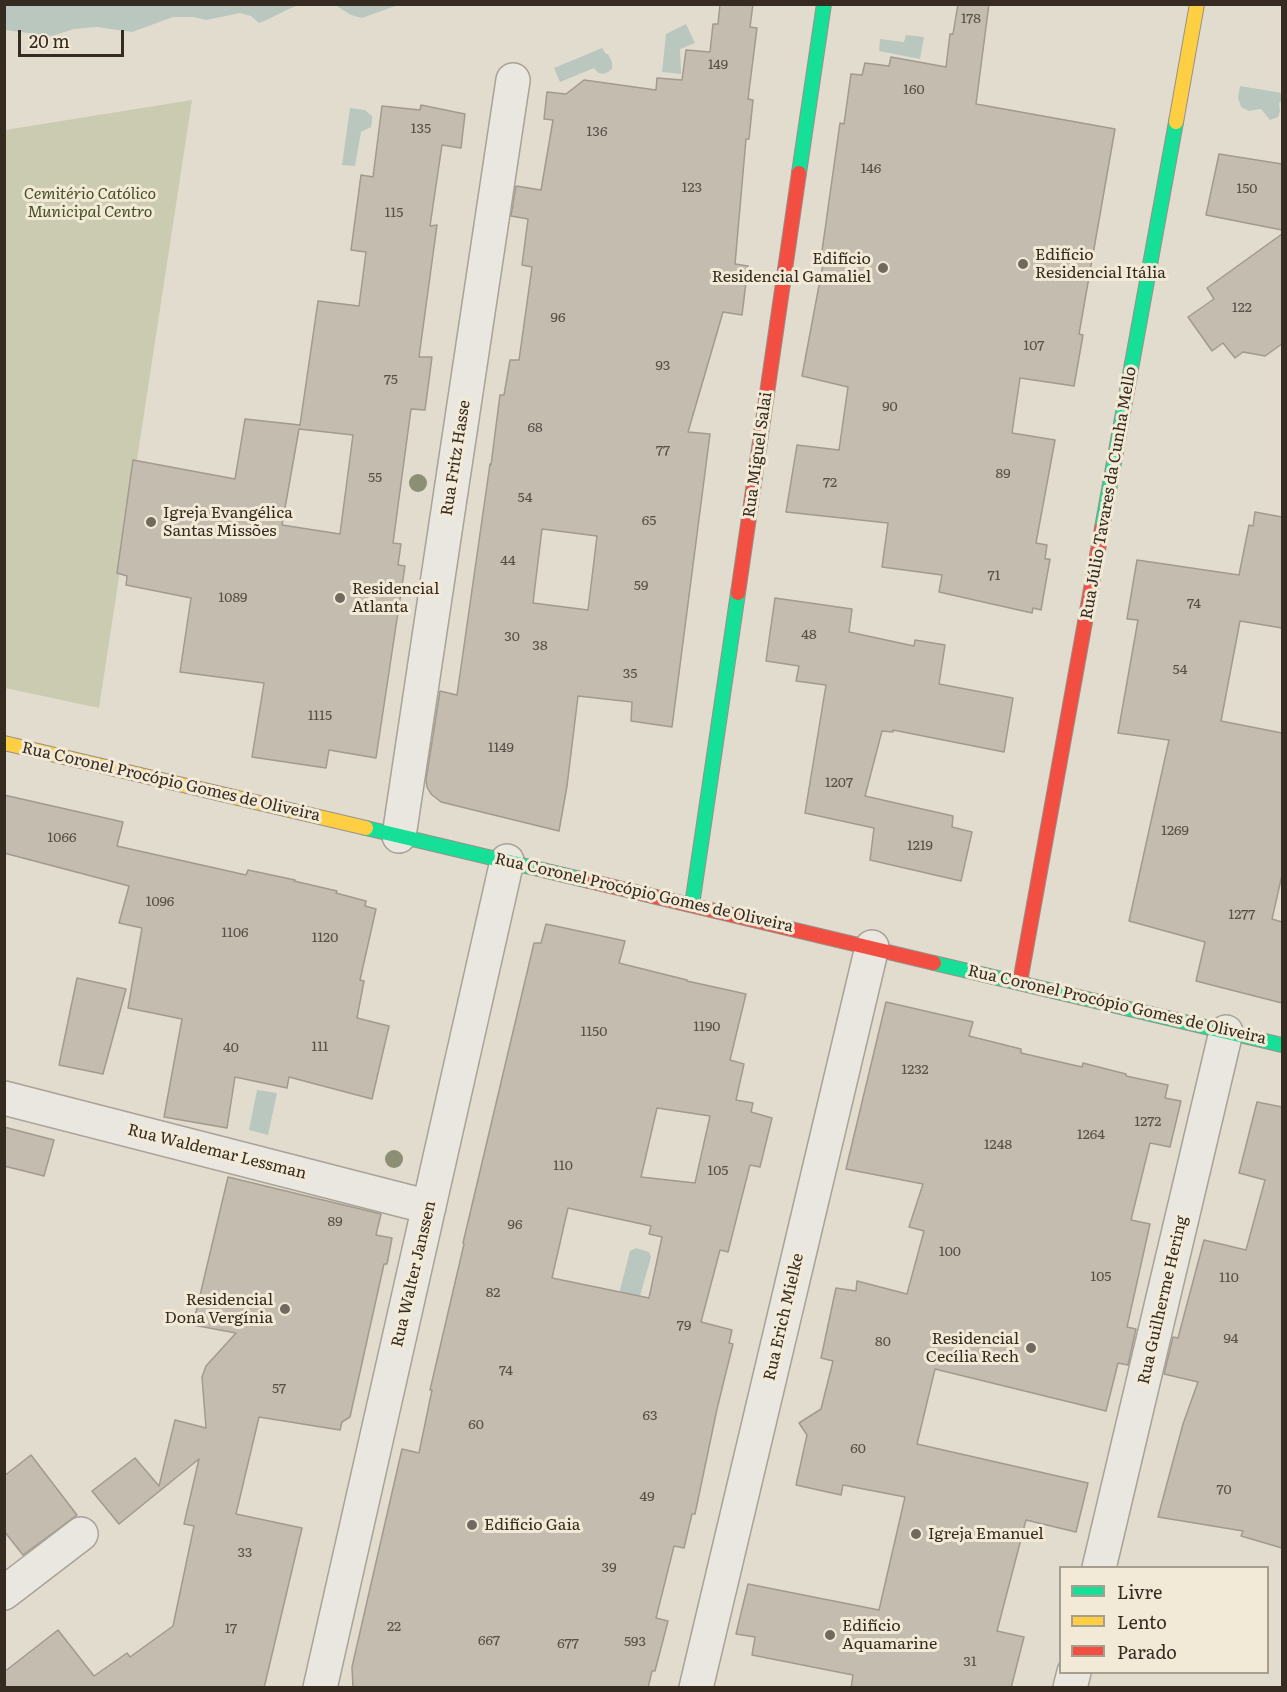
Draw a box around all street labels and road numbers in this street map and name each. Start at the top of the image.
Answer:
street label: Rua Júlio Tavares da Cunha Mello [1077,365,1141,621]
street label: Rua Miguel Salai [740,391,776,519]
street label: Rua Fritz Hasse [437,399,475,517]
street label: Rua Coronel Procópio Gomes de Oliveira [20,738,322,826]
street label: Rua Coronel Procópio Gomes de Oliveira [493,849,795,937]
street label: Rua Coronel Procópio Gomes de Oliveira [966,961,1268,1049]
street label: Rua Waldemar Lessman [126,1120,308,1184]
street label: Rua Walter Janssen [388,1199,440,1349]
street label: Rua Guilherme Hering [1134,1214,1192,1386]
street label: Rua Erich Mielke [760,1251,808,1383]

